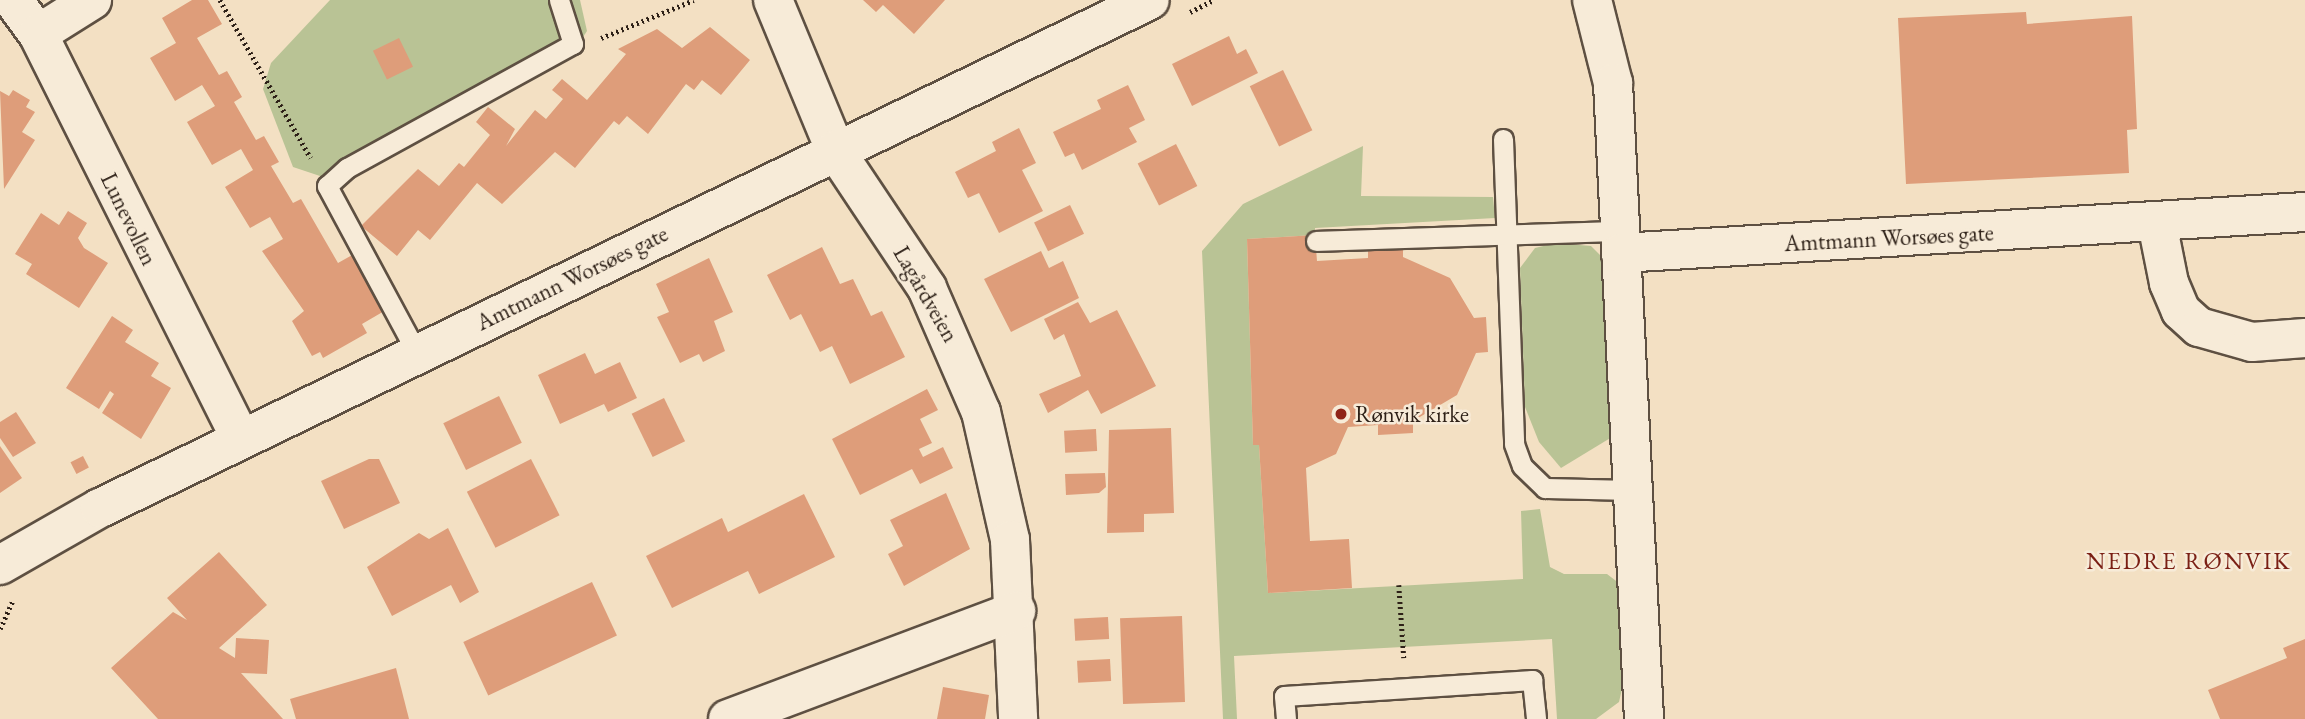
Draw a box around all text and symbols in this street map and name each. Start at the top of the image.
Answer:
street label: Lunevollen [95,168,163,270]
street label: Amtmann Worsøes gate [1784,219,1994,257]
street label: Amtmann Worsøes gate [472,220,672,336]
street label: Lagårdveien [887,241,965,347]
place label: Rønvik kirke [1355,400,1469,428]
marker: Rønvik kirke [1333,406,1349,422]
district label: NEDRE RØNVIK [2088,547,2290,575]

